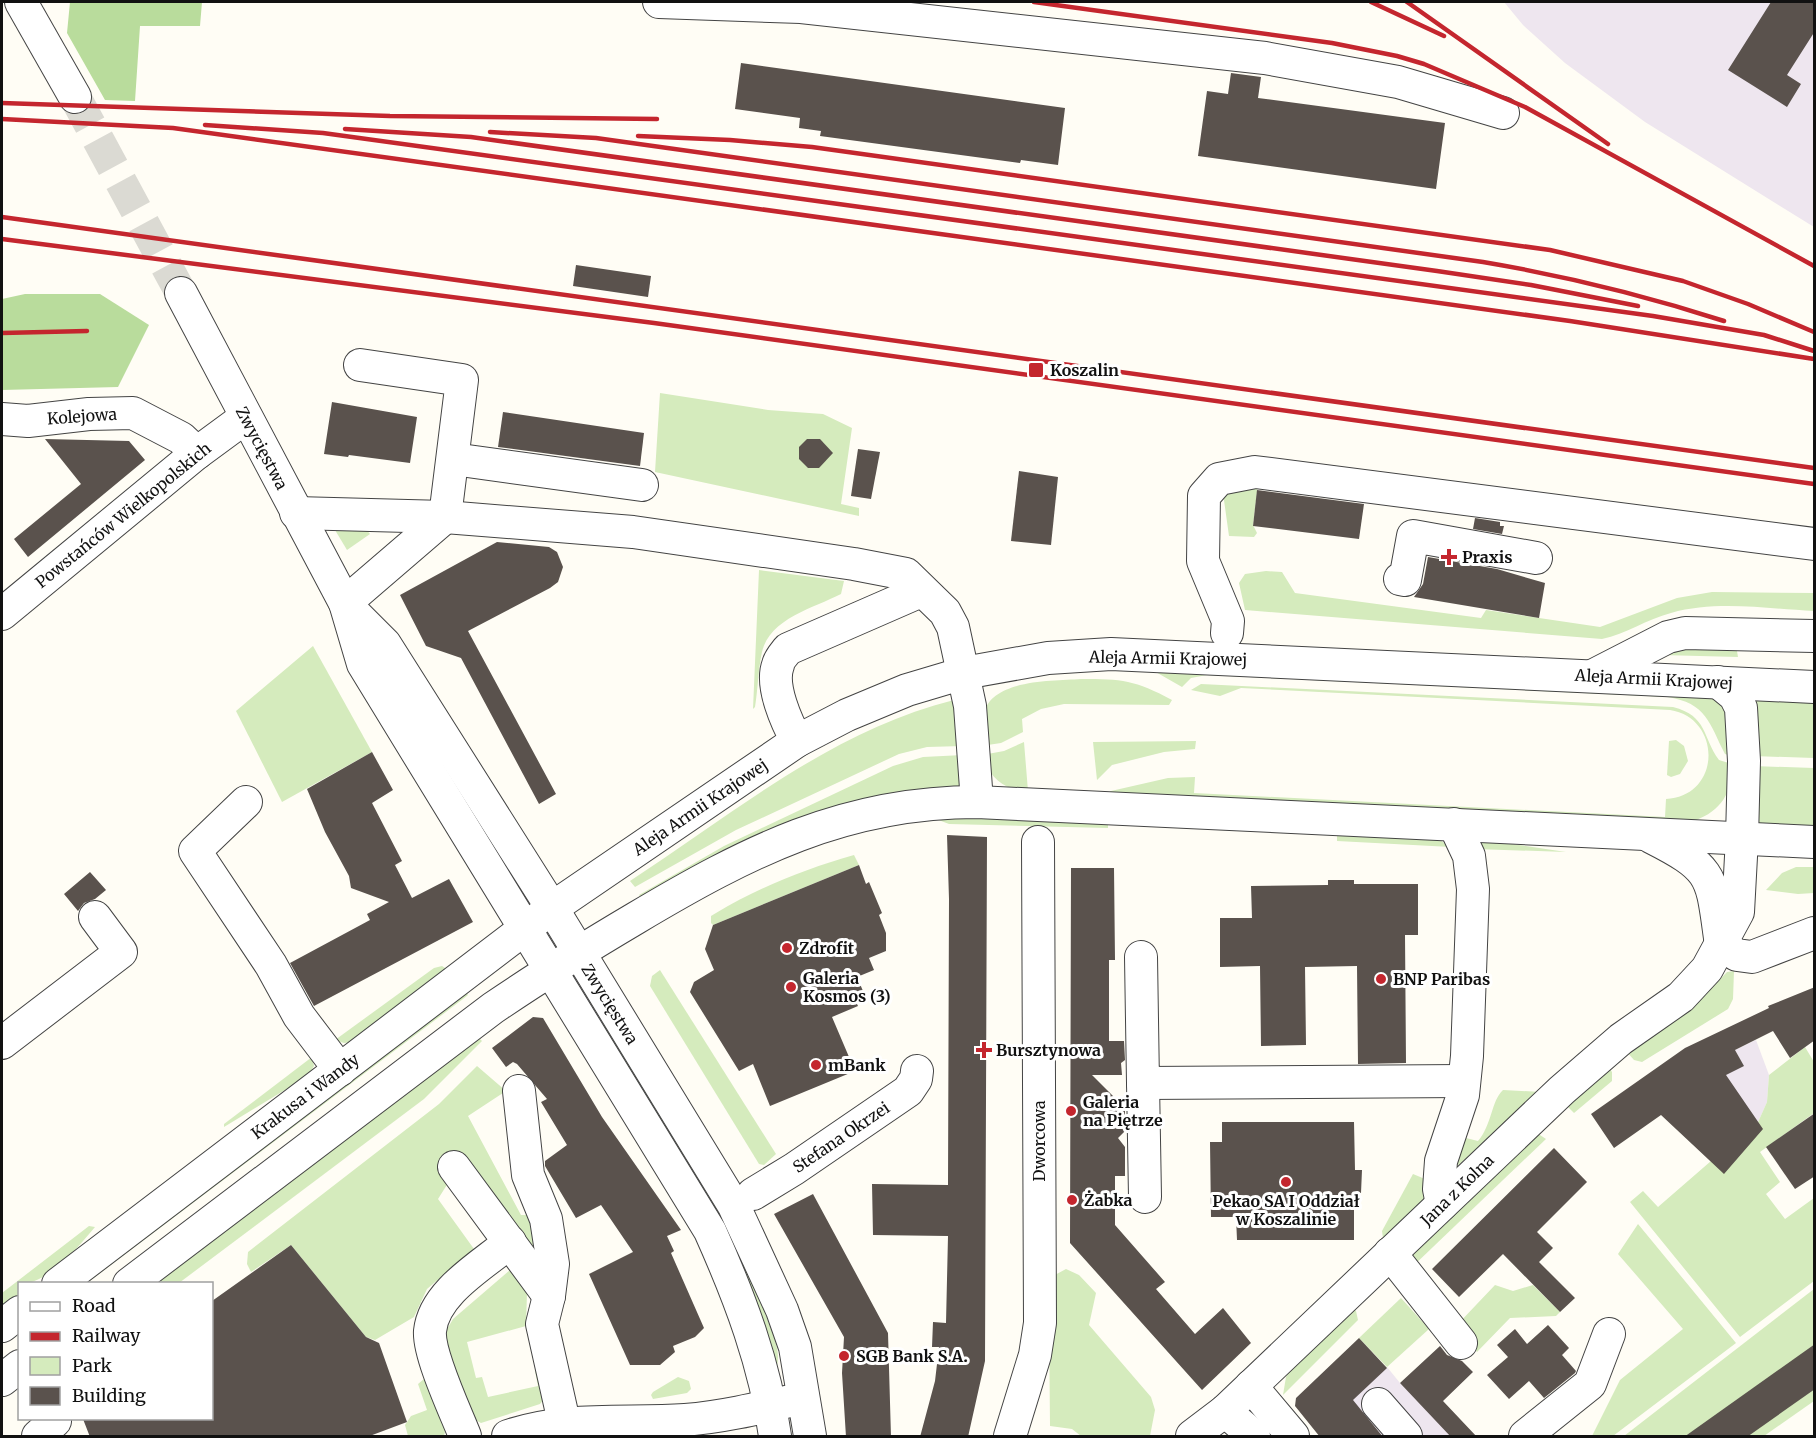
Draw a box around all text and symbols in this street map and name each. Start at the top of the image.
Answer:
place label: Koszalin [1050,360,1119,380]
marker: Koszalin [1027,361,1045,379]
street label: Zwycięstwa [232,403,292,493]
street label: Kolejowa [46,404,118,428]
street label: Powstańców Wielkopolskich [31,438,215,592]
place label: Praxis [1462,547,1513,567]
marker: Praxis [1440,548,1458,566]
street label: Aleja Armii Krajowej [1088,647,1247,669]
street label: Aleja Armii Krajowej [1573,665,1734,693]
street label: Aleja Armii Krajowej [628,754,771,860]
place label: Zdrofit [799,938,855,958]
marker: Zdrofit [780,941,794,955]
street label: Zwycięstwa [577,960,643,1048]
place label: Galeria Kosmos (3) [803,968,891,1006]
place label: BNP Paribas [1393,969,1490,989]
marker: BNP Paribas [1374,972,1388,986]
marker: Galeria Kosmos (3) [784,980,798,994]
place label: Bursztynowa [996,1040,1101,1060]
marker: Bursztynowa [977,1043,991,1057]
street label: Krakusa i Wandy [247,1048,363,1143]
place label: mBank [828,1055,886,1075]
marker: mBank [809,1058,823,1072]
place label: Galeria na Piętrze [1083,1092,1163,1130]
street label: Stefana Okrzei [789,1097,893,1177]
street label: Dworcowa [1029,1100,1049,1182]
marker: Galeria na Piętrze [1064,1104,1078,1118]
street label: Jana z Kolna [1415,1150,1498,1231]
marker: Pekao SA I Oddział w Koszalinie [1279,1175,1293,1189]
place label: Żabka [1084,1190,1133,1210]
place label: Pekao SA I Oddział w Koszalinie [1212,1191,1360,1229]
marker: Żabka [1065,1193,1079,1207]
legend [18,1282,213,1420]
text: Road [72,1294,116,1317]
text: Railway [72,1324,141,1347]
place label: SGB Bank S.A. [856,1346,968,1366]
marker: SGB Bank S.A. [837,1349,851,1363]
text: Park [72,1354,113,1377]
text: Building [72,1384,146,1407]

